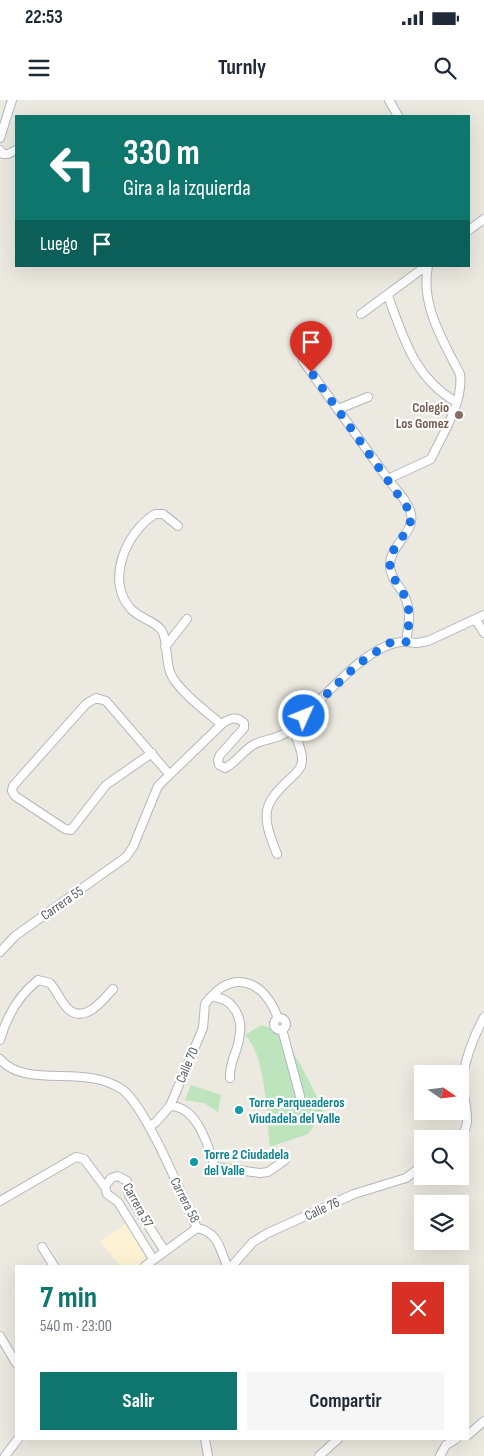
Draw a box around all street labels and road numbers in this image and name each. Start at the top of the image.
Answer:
street label: Carrera 55 [37,882,87,924]
street label: Calle 70 [172,1045,202,1085]
street label: Carrera 58 [166,1175,204,1225]
street label: Carrera 57 [119,1180,157,1230]
street label: Calle 76 [302,1194,342,1224]

